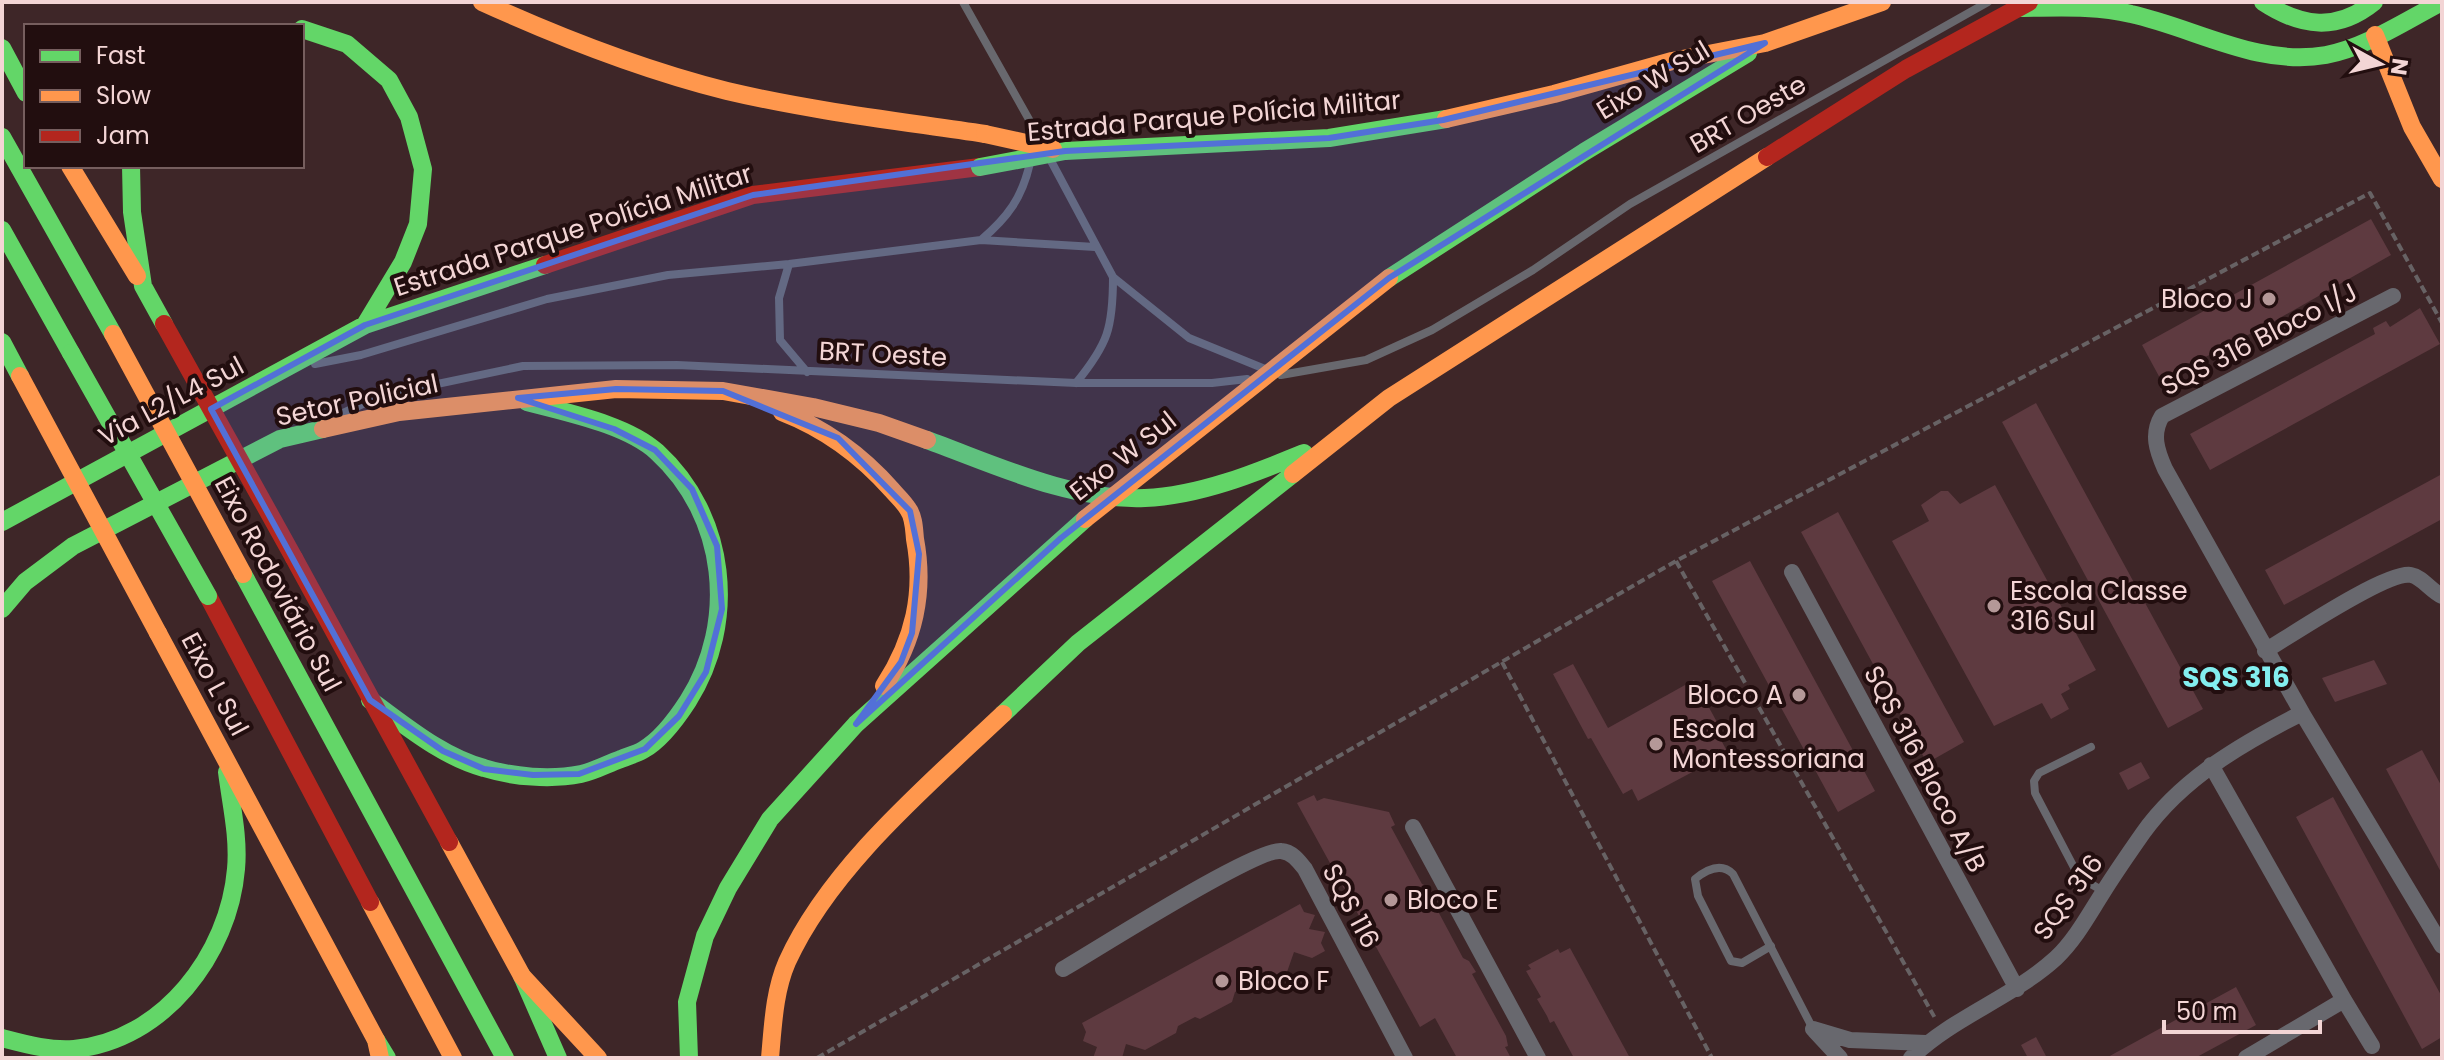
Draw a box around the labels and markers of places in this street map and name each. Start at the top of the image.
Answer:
place label: Bloco J [2161,281,2253,317]
marker: Bloco J [2260,290,2278,308]
place label: Escola Classe 316 Sul [2010,573,2188,639]
marker: Escola Classe 316 Sul [1985,597,2003,615]
place label: Bloco A [1687,677,1783,713]
marker: Bloco A [1790,686,1808,704]
place label: Escola Montessoriana [1672,711,1865,777]
marker: Escola Montessoriana [1647,735,1665,753]
place label: Bloco E [1407,882,1499,918]
marker: Bloco E [1382,891,1400,909]
place label: Bloco F [1238,963,1329,999]
marker: Bloco F [1213,972,1231,990]

